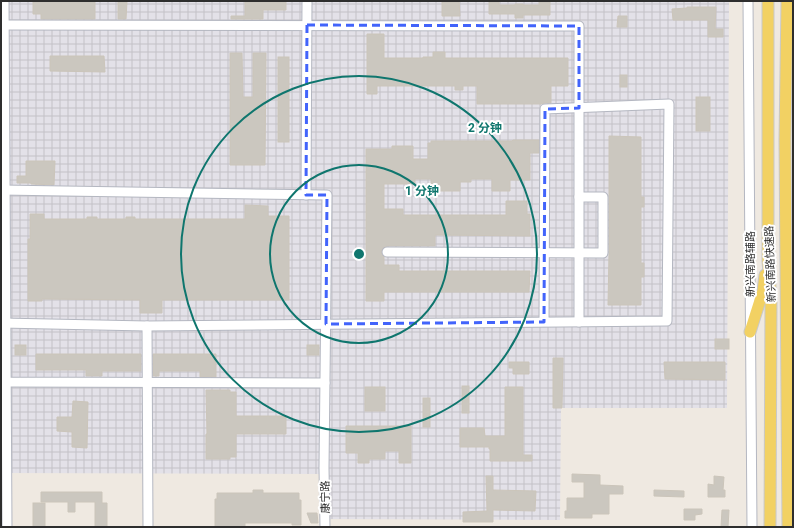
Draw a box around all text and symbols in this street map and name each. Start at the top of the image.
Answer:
text: 2 分钟 [468,121,502,135]
text: 1 分钟 [405,184,439,198]
street label: 新兴南路快速路 [763,225,778,303]
street label: 新兴南路辅路 [744,231,757,297]
centre of rings [352,247,366,261]
street label: 康宁路 [319,480,332,514]

